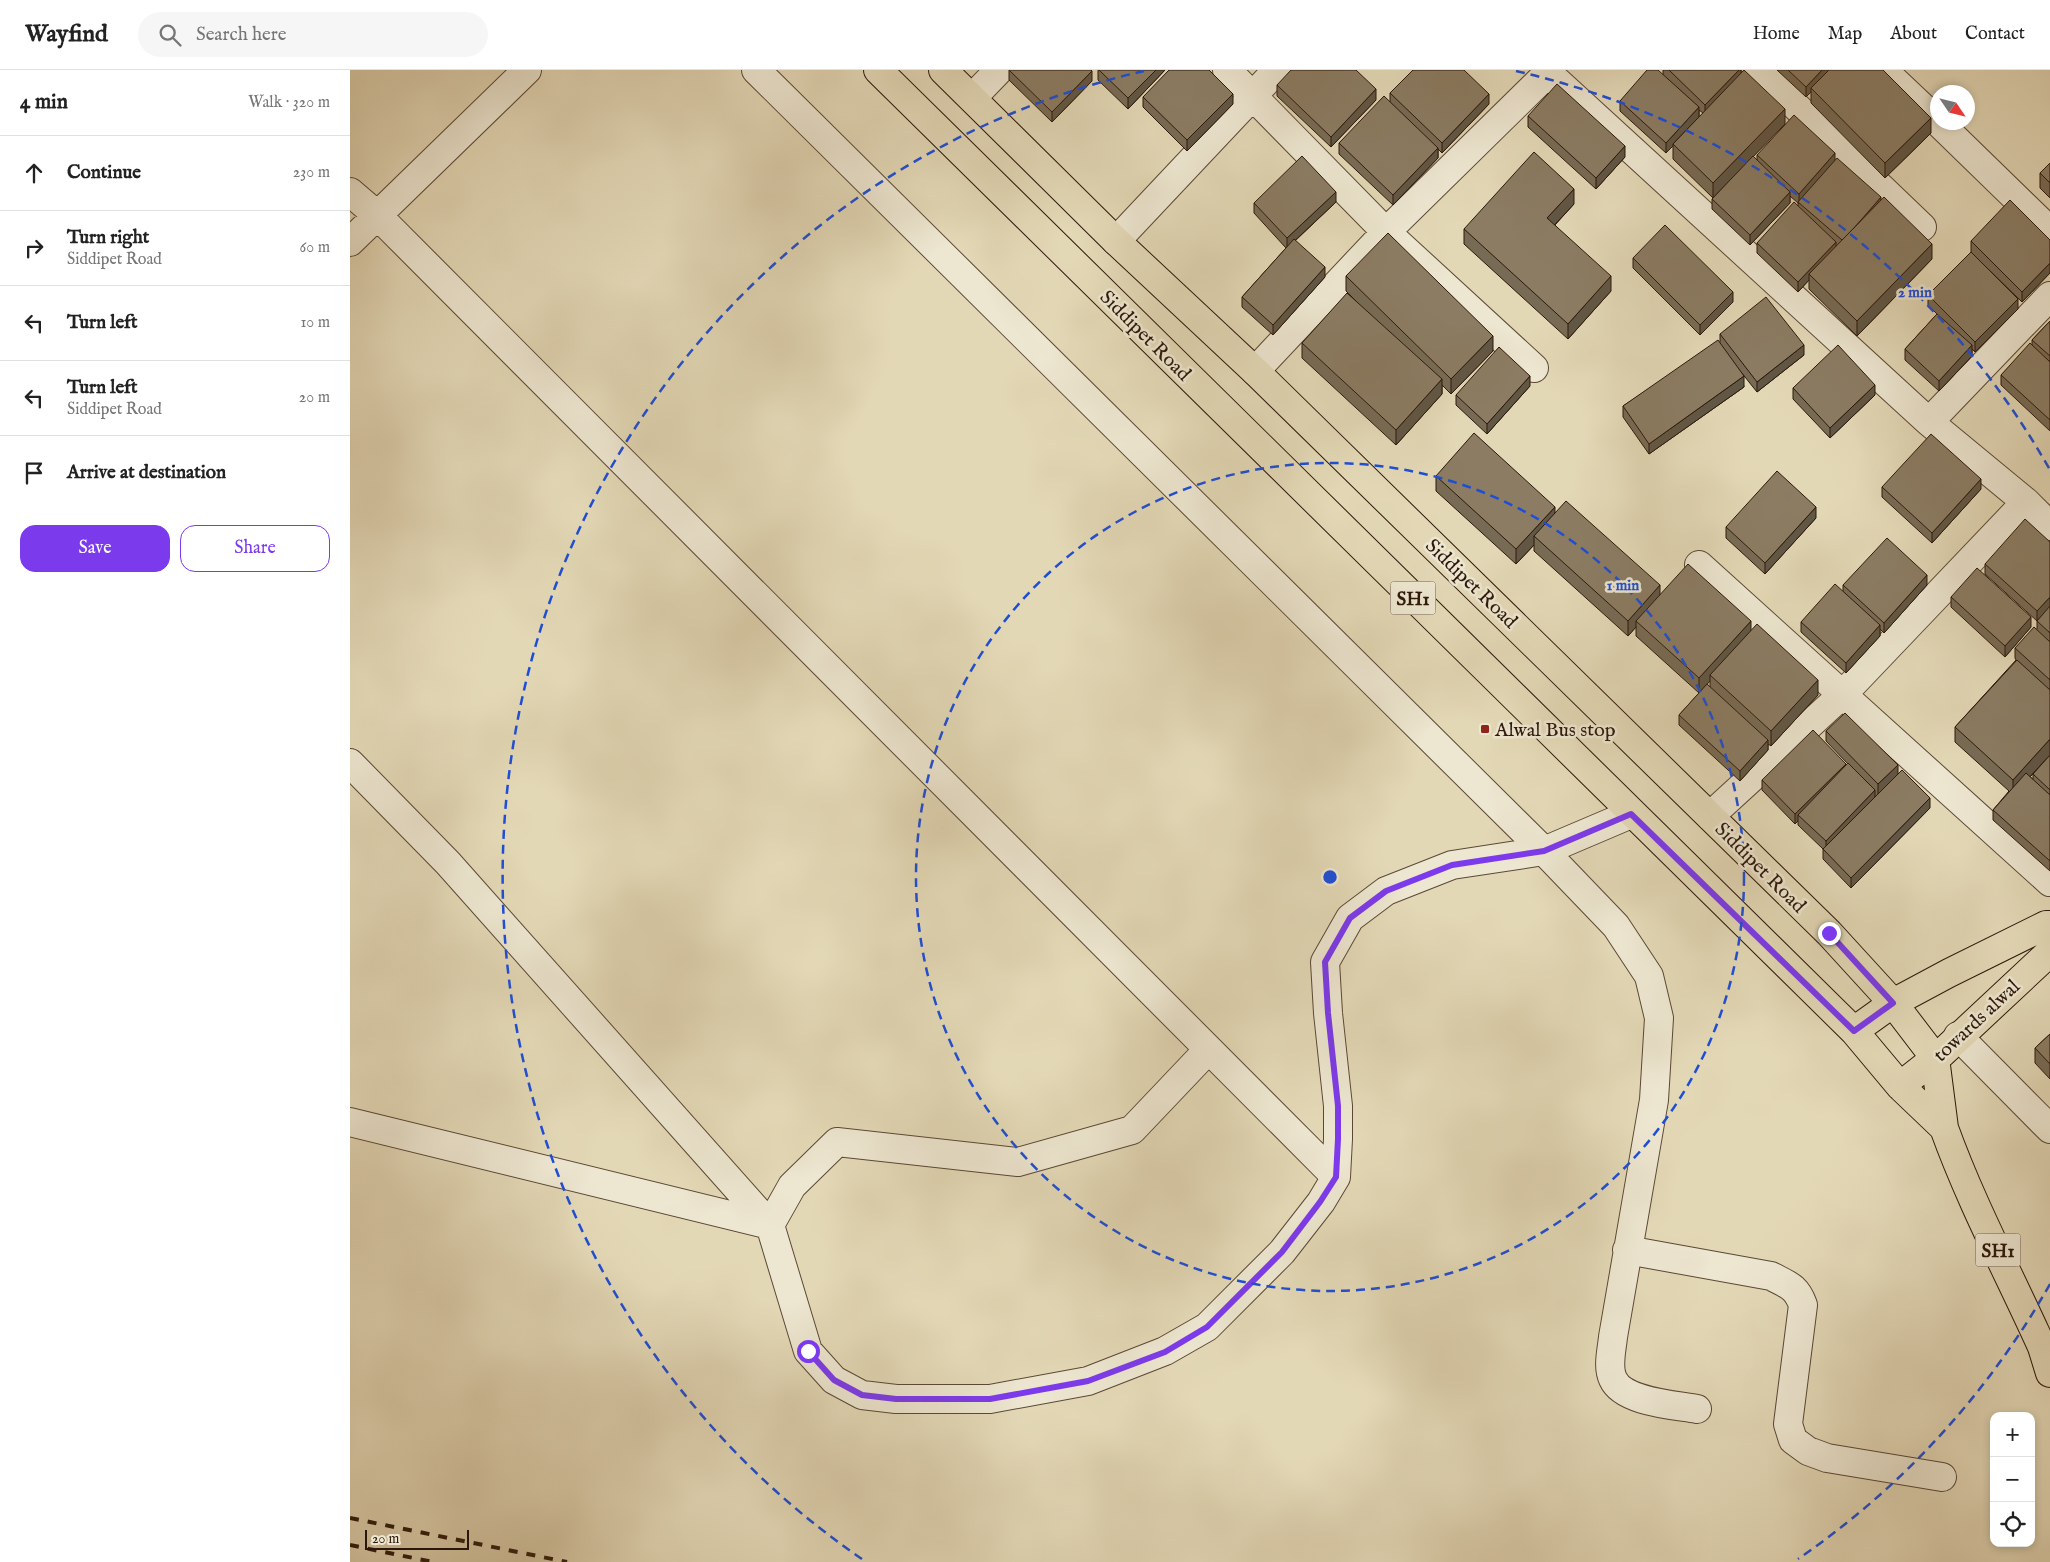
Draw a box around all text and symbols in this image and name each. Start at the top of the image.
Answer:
search box [138,12,488,57]
text: Wayfind [25,19,108,50]
icon: search [156,21,184,49]
text: Search here [196,23,286,47]
text: Home [1753,23,1800,46]
text: Map [1828,23,1862,46]
text: About [1890,23,1937,46]
text: Contact [1965,23,2025,46]
north arrow [1930,85,1975,130]
text: 4 min [20,89,68,116]
text: Walk · 320 m [248,93,330,113]
icon: ahead [20,159,48,187]
text: Continue [67,161,141,185]
text: 230 m [293,163,330,183]
text: Turn right [67,226,149,250]
icon: right [20,234,48,262]
text: 60 m [300,238,330,258]
text: Siddipet Road [67,250,162,270]
text: 2 min [1898,283,1932,302]
street label: Siddipet Road [1094,285,1196,387]
icon: left [20,309,48,337]
text: Turn left [67,311,138,335]
text: 10 m [300,313,330,333]
text: Turn left [67,376,138,400]
icon: left [20,384,48,412]
text: 20 m [299,388,330,408]
text: Siddipet Road [67,400,162,420]
icon: arrive [20,459,48,487]
text: Arrive at destination [67,461,226,485]
button: Save [20,525,170,572]
button: Share [180,525,330,572]
street label: Siddipet Road [1420,534,1523,634]
text: 1 min [1607,576,1639,595]
road number: SH1 [1390,582,1436,614]
place label: Alwal Bus stop [1494,718,1616,743]
marker: Alwal Bus stop [1479,723,1491,735]
street label: Siddipet Road [1709,817,1811,919]
centre of rings [1321,868,1339,886]
route end [1818,922,1841,945]
street label: towards alwal [1928,974,2026,1068]
road number: SH1 [1976,1234,2020,1266]
route start [797,1340,820,1363]
map controls [1990,1412,2035,1547]
button: + [1990,1412,2035,1457]
button: − [1990,1457,2035,1502]
button: locate [1990,1502,2035,1547]
scale bar [365,1527,469,1550]
text: 20 m [372,1530,399,1548]

